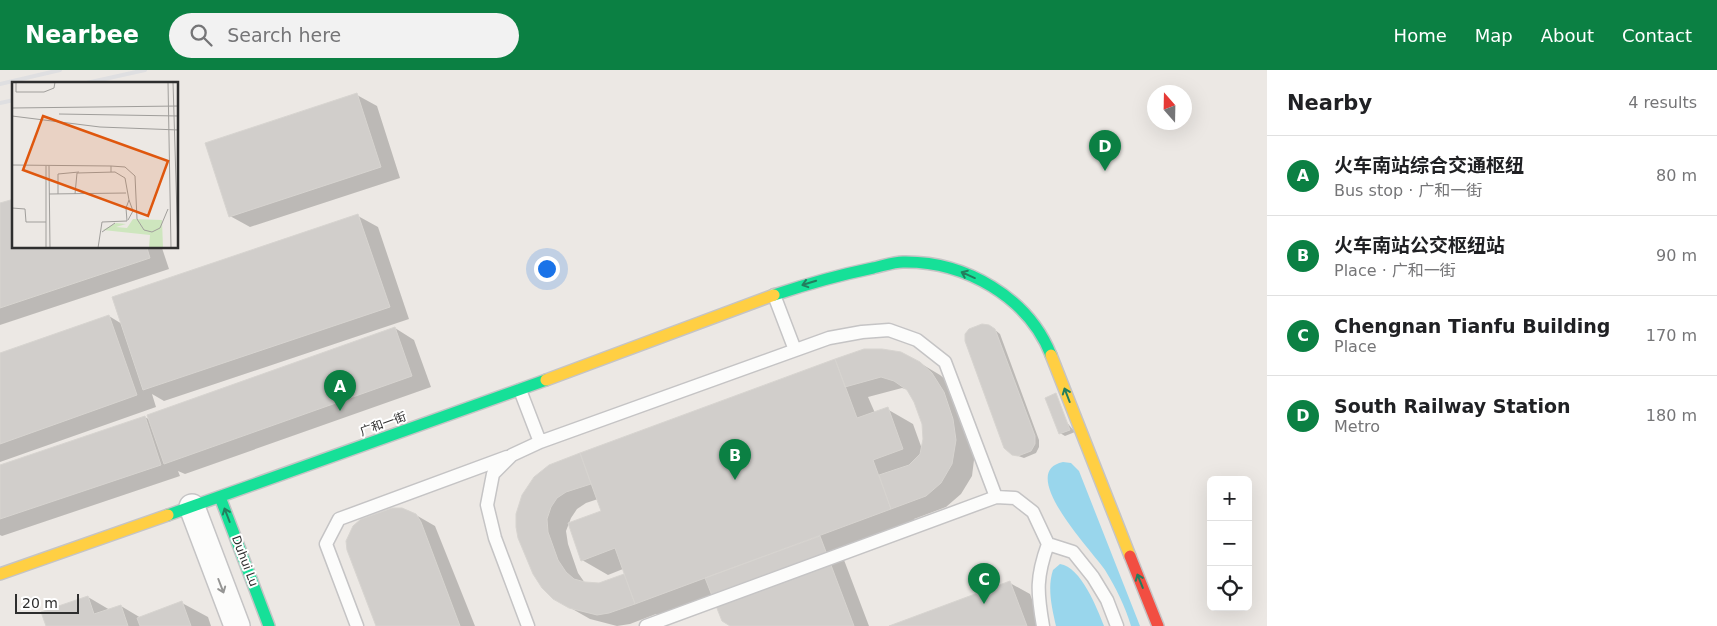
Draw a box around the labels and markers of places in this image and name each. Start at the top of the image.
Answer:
pin: D [1089,130,1121,171]
pin: A [324,370,356,411]
pin: B [719,439,751,480]
pin: C [968,563,1000,604]

